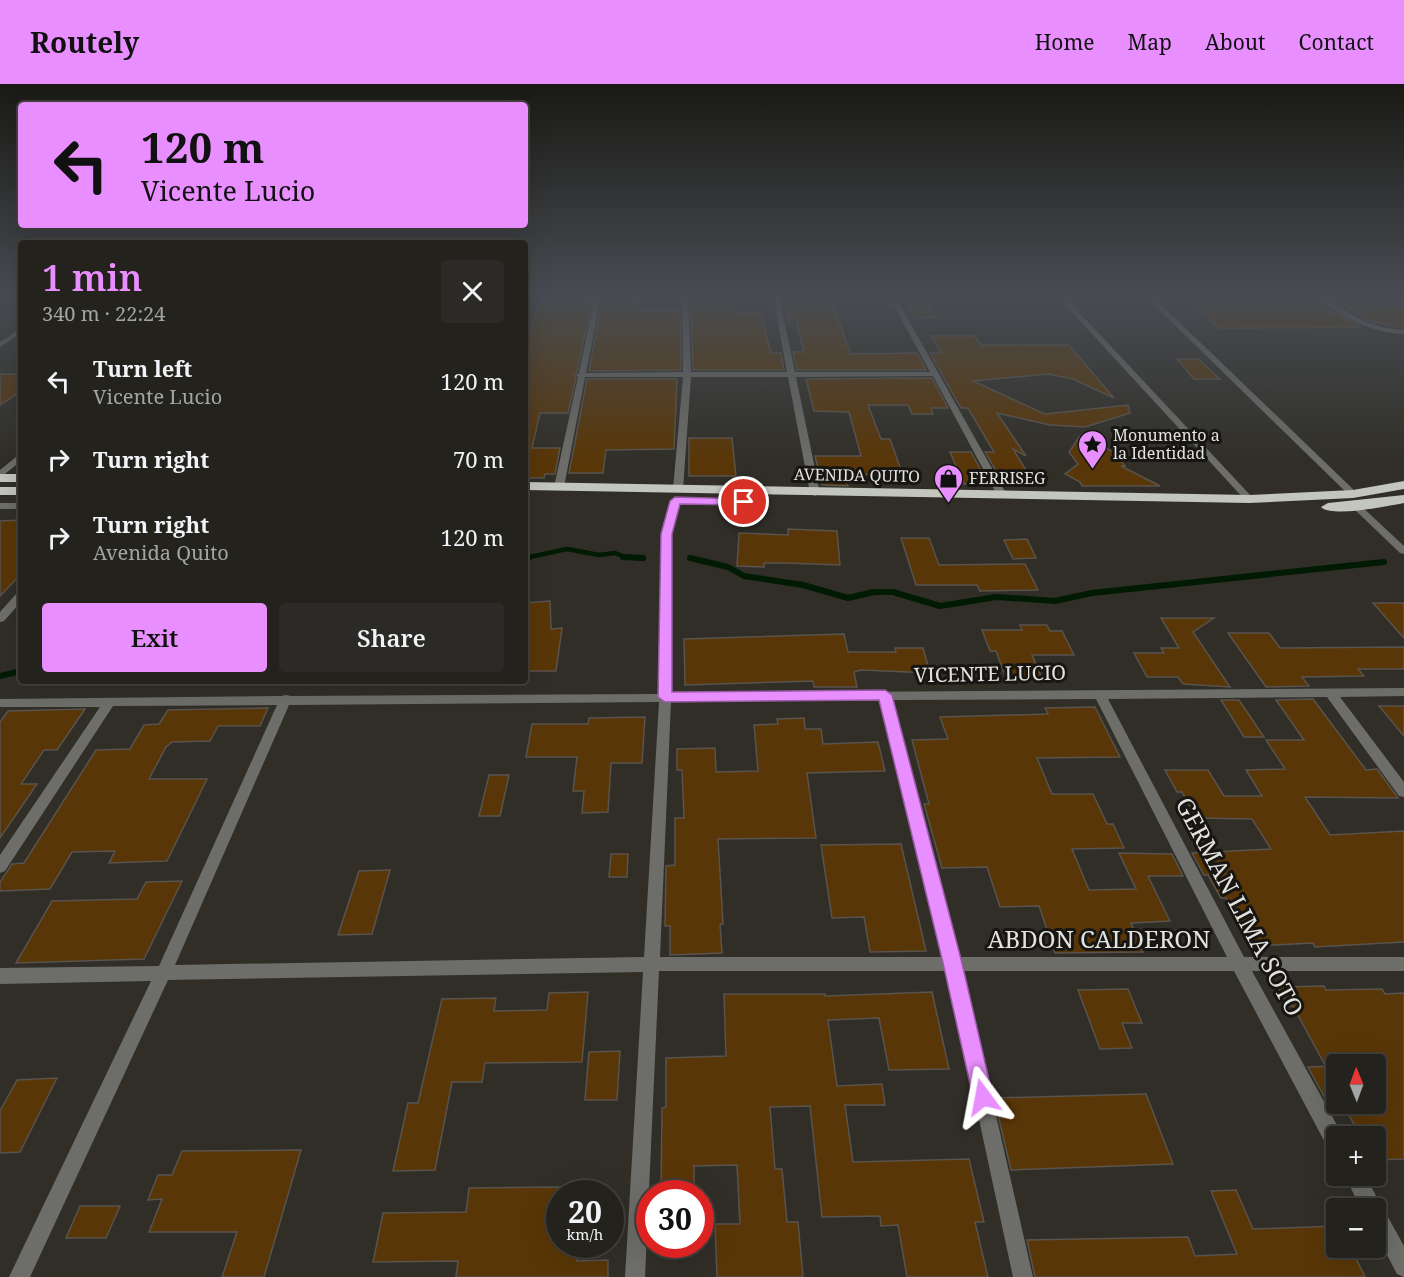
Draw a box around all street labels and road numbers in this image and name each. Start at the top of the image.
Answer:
street label: AVENIDA QUITO [794,463,920,487]
street label: VICENTE LUCIO [914,659,1066,688]
street label: GERMAN LIMA SOTO [1169,791,1312,1022]
street label: ABDON CALDERON [988,922,1210,955]

